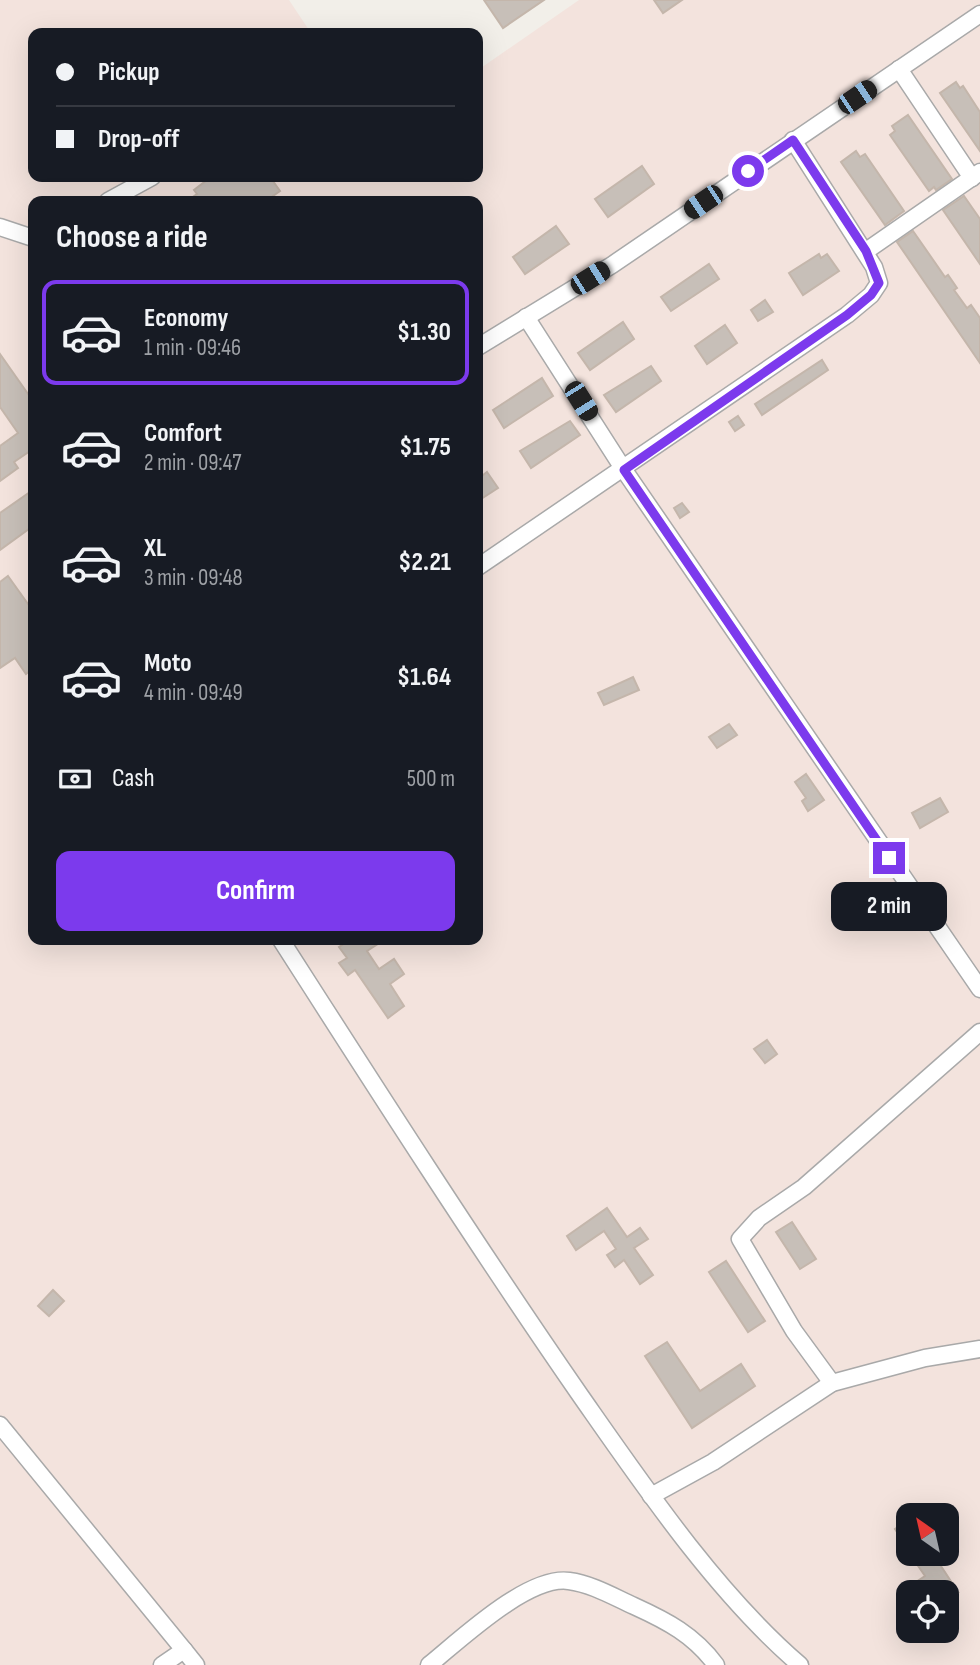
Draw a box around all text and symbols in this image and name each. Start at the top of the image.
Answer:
text: Pickup [98,57,160,88]
car [834,77,881,117]
text: Drop-off [98,124,179,155]
route start [732,155,764,187]
car [680,182,727,222]
text: Choose a ride [56,218,208,257]
car [567,258,614,298]
icon: car [60,301,123,364]
text: Economy [144,303,228,334]
text: $1.30 [397,317,451,348]
text: 1 min · 09:46 [144,334,241,362]
car [561,378,602,424]
icon: car [60,416,123,479]
text: Comfort [144,418,222,449]
text: $1.75 [399,432,451,463]
text: 2 min · 09:47 [144,449,241,477]
icon: car [60,531,123,594]
text: XL [144,533,166,564]
text: $2.21 [398,547,451,578]
text: 3 min · 09:48 [144,564,243,592]
icon: car [60,646,123,709]
text: Moto [144,648,192,679]
text: $1.64 [397,662,451,693]
text: 4 min · 09:49 [144,679,243,707]
icon: cash [56,760,94,798]
text: Cash [112,763,155,794]
text: 500 m [407,765,455,793]
route end [873,842,905,874]
button: Confirm [56,851,455,931]
callout: 2 min [831,882,947,931]
text: 2 min [867,892,911,920]
north arrow [896,1503,959,1566]
map controls [896,1503,959,1643]
button: locate [896,1580,959,1643]

